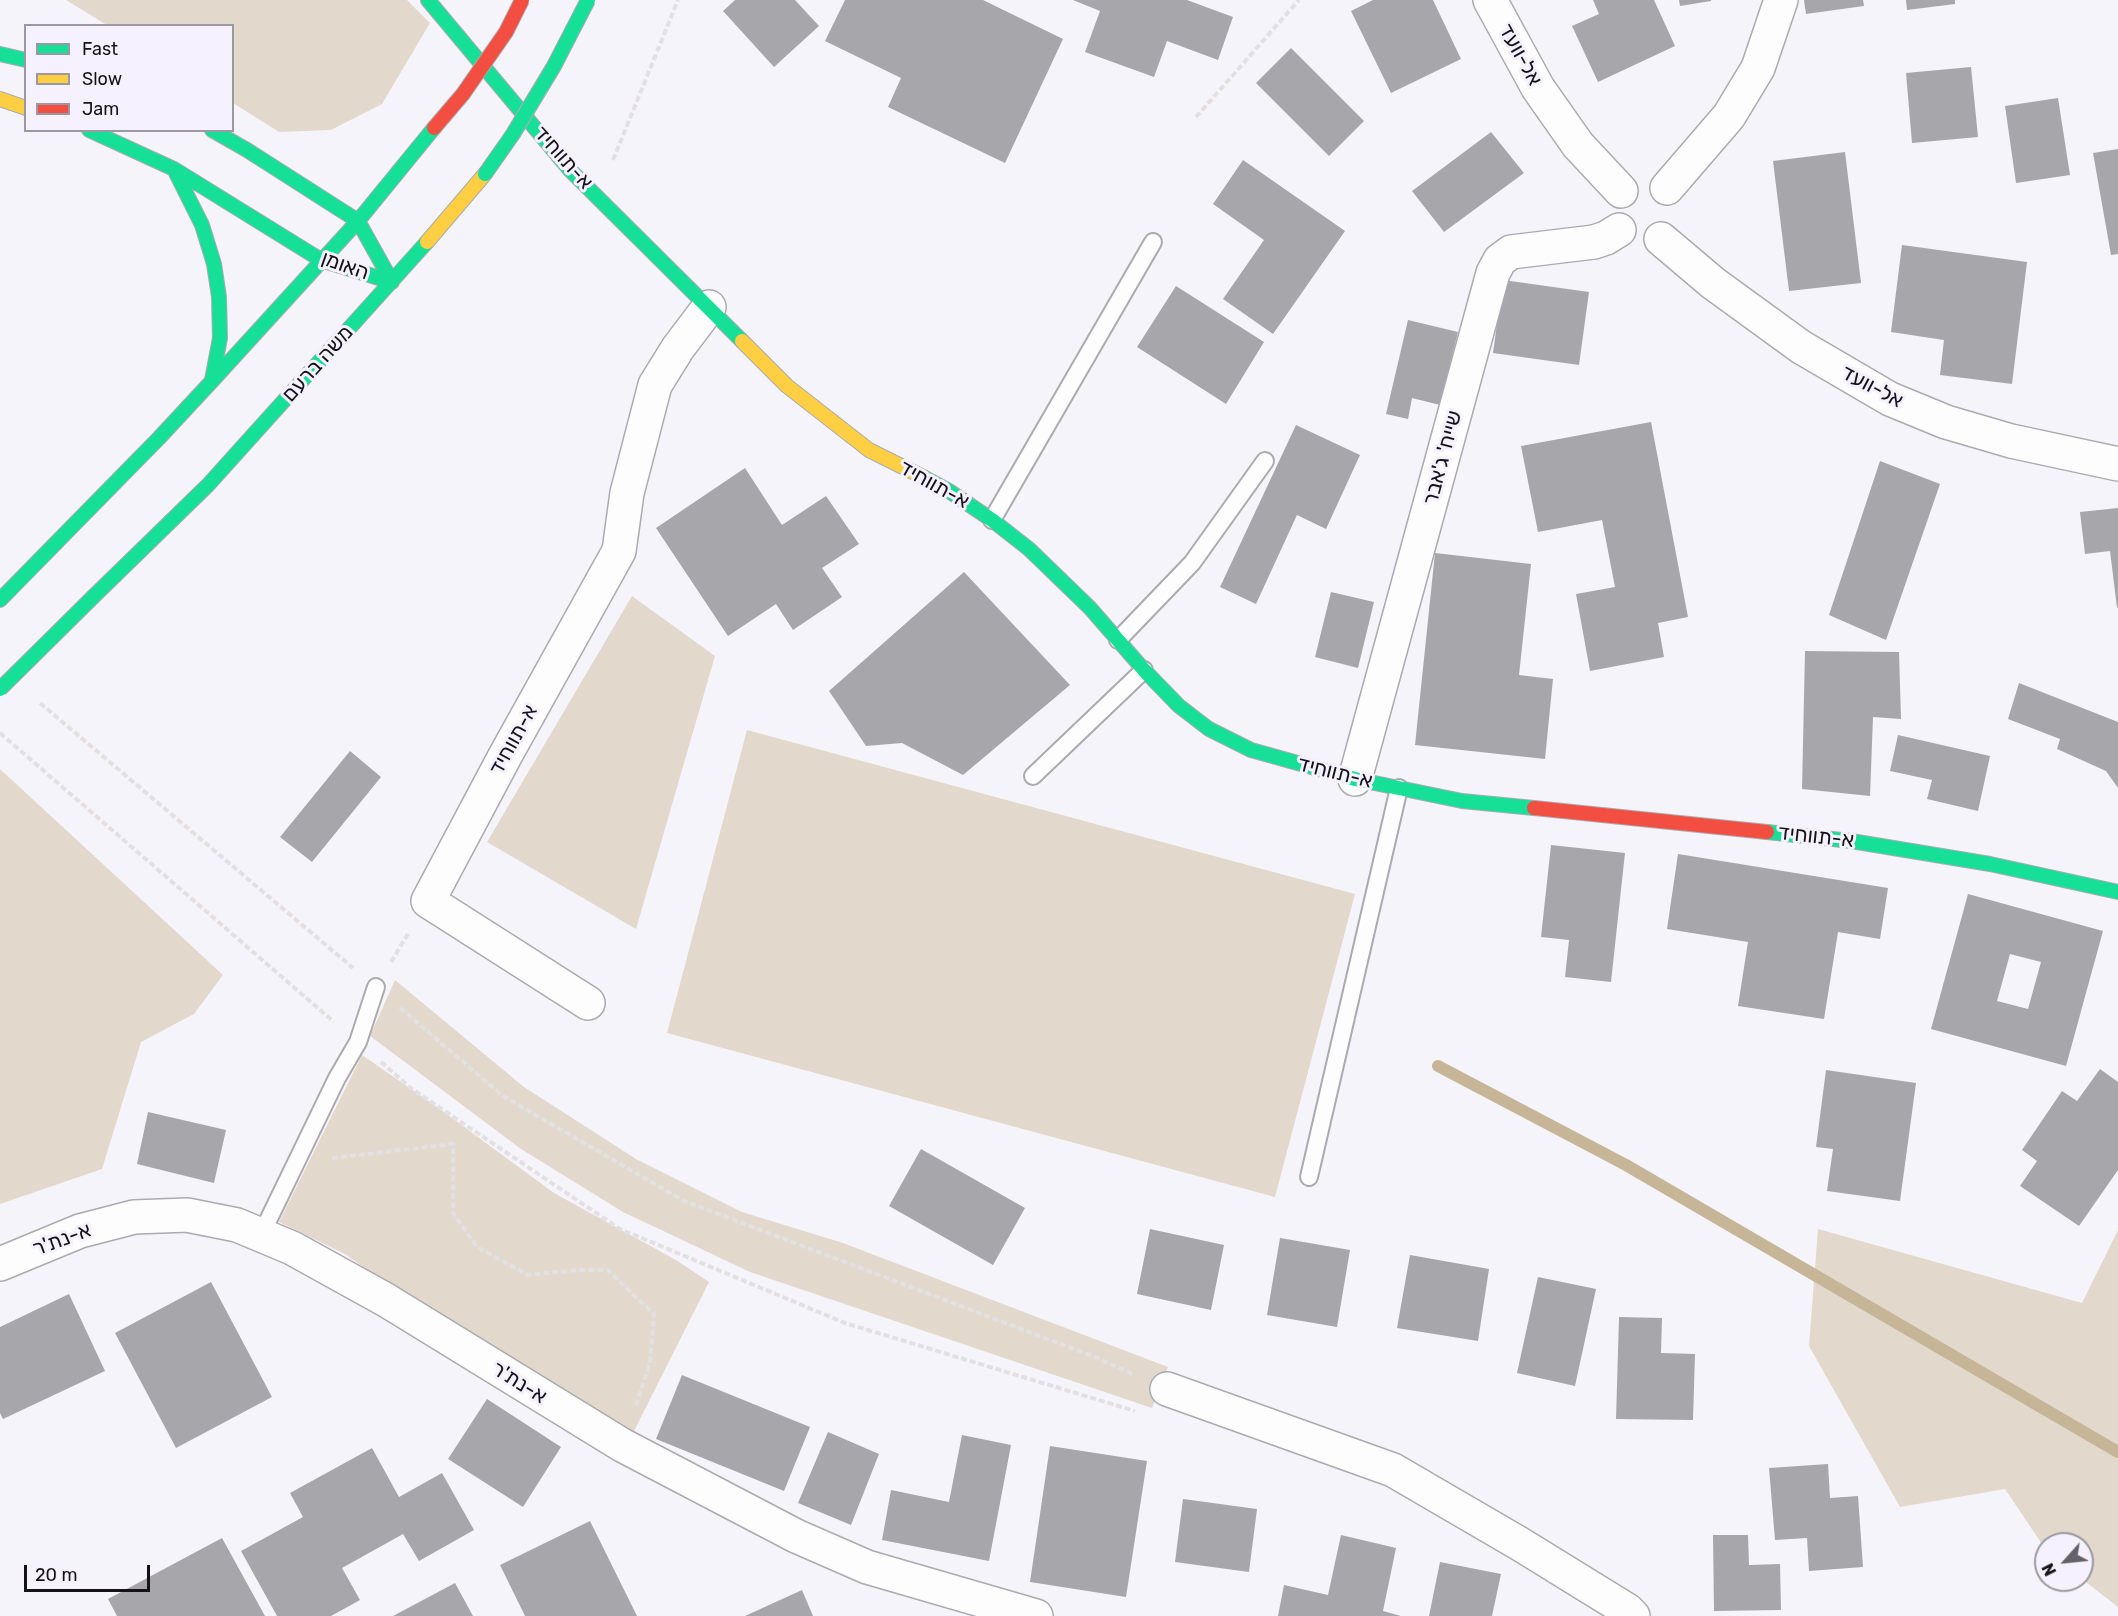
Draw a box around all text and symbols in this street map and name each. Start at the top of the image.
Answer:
street label: אל-וועד [1493,20,1547,90]
legend [24,24,234,132]
text: Fast [82,38,118,60]
text: Slow [82,68,122,90]
text: Jam [82,98,119,120]
street label: א-תווחיד [528,121,598,195]
street label: האומן [318,246,372,286]
street label: משה ברעם [277,321,359,407]
street label: אל-וועד [1837,360,1907,414]
street label: שייח' ג'אבר [1418,408,1468,508]
street label: א-תווחיד [895,455,973,515]
street label: א-תווחיד [484,701,544,779]
street label: א-תווחיד [1295,752,1375,794]
street label: א-תווחיד [1777,820,1855,854]
street label: א-נת'ר [29,1218,95,1262]
street label: א-נת'ר [487,1356,551,1410]
north arrow [2034,1532,2094,1592]
scale bar [27,1553,153,1591]
text: N [2038,1560,2060,1579]
text: 20 m [35,1564,77,1586]

